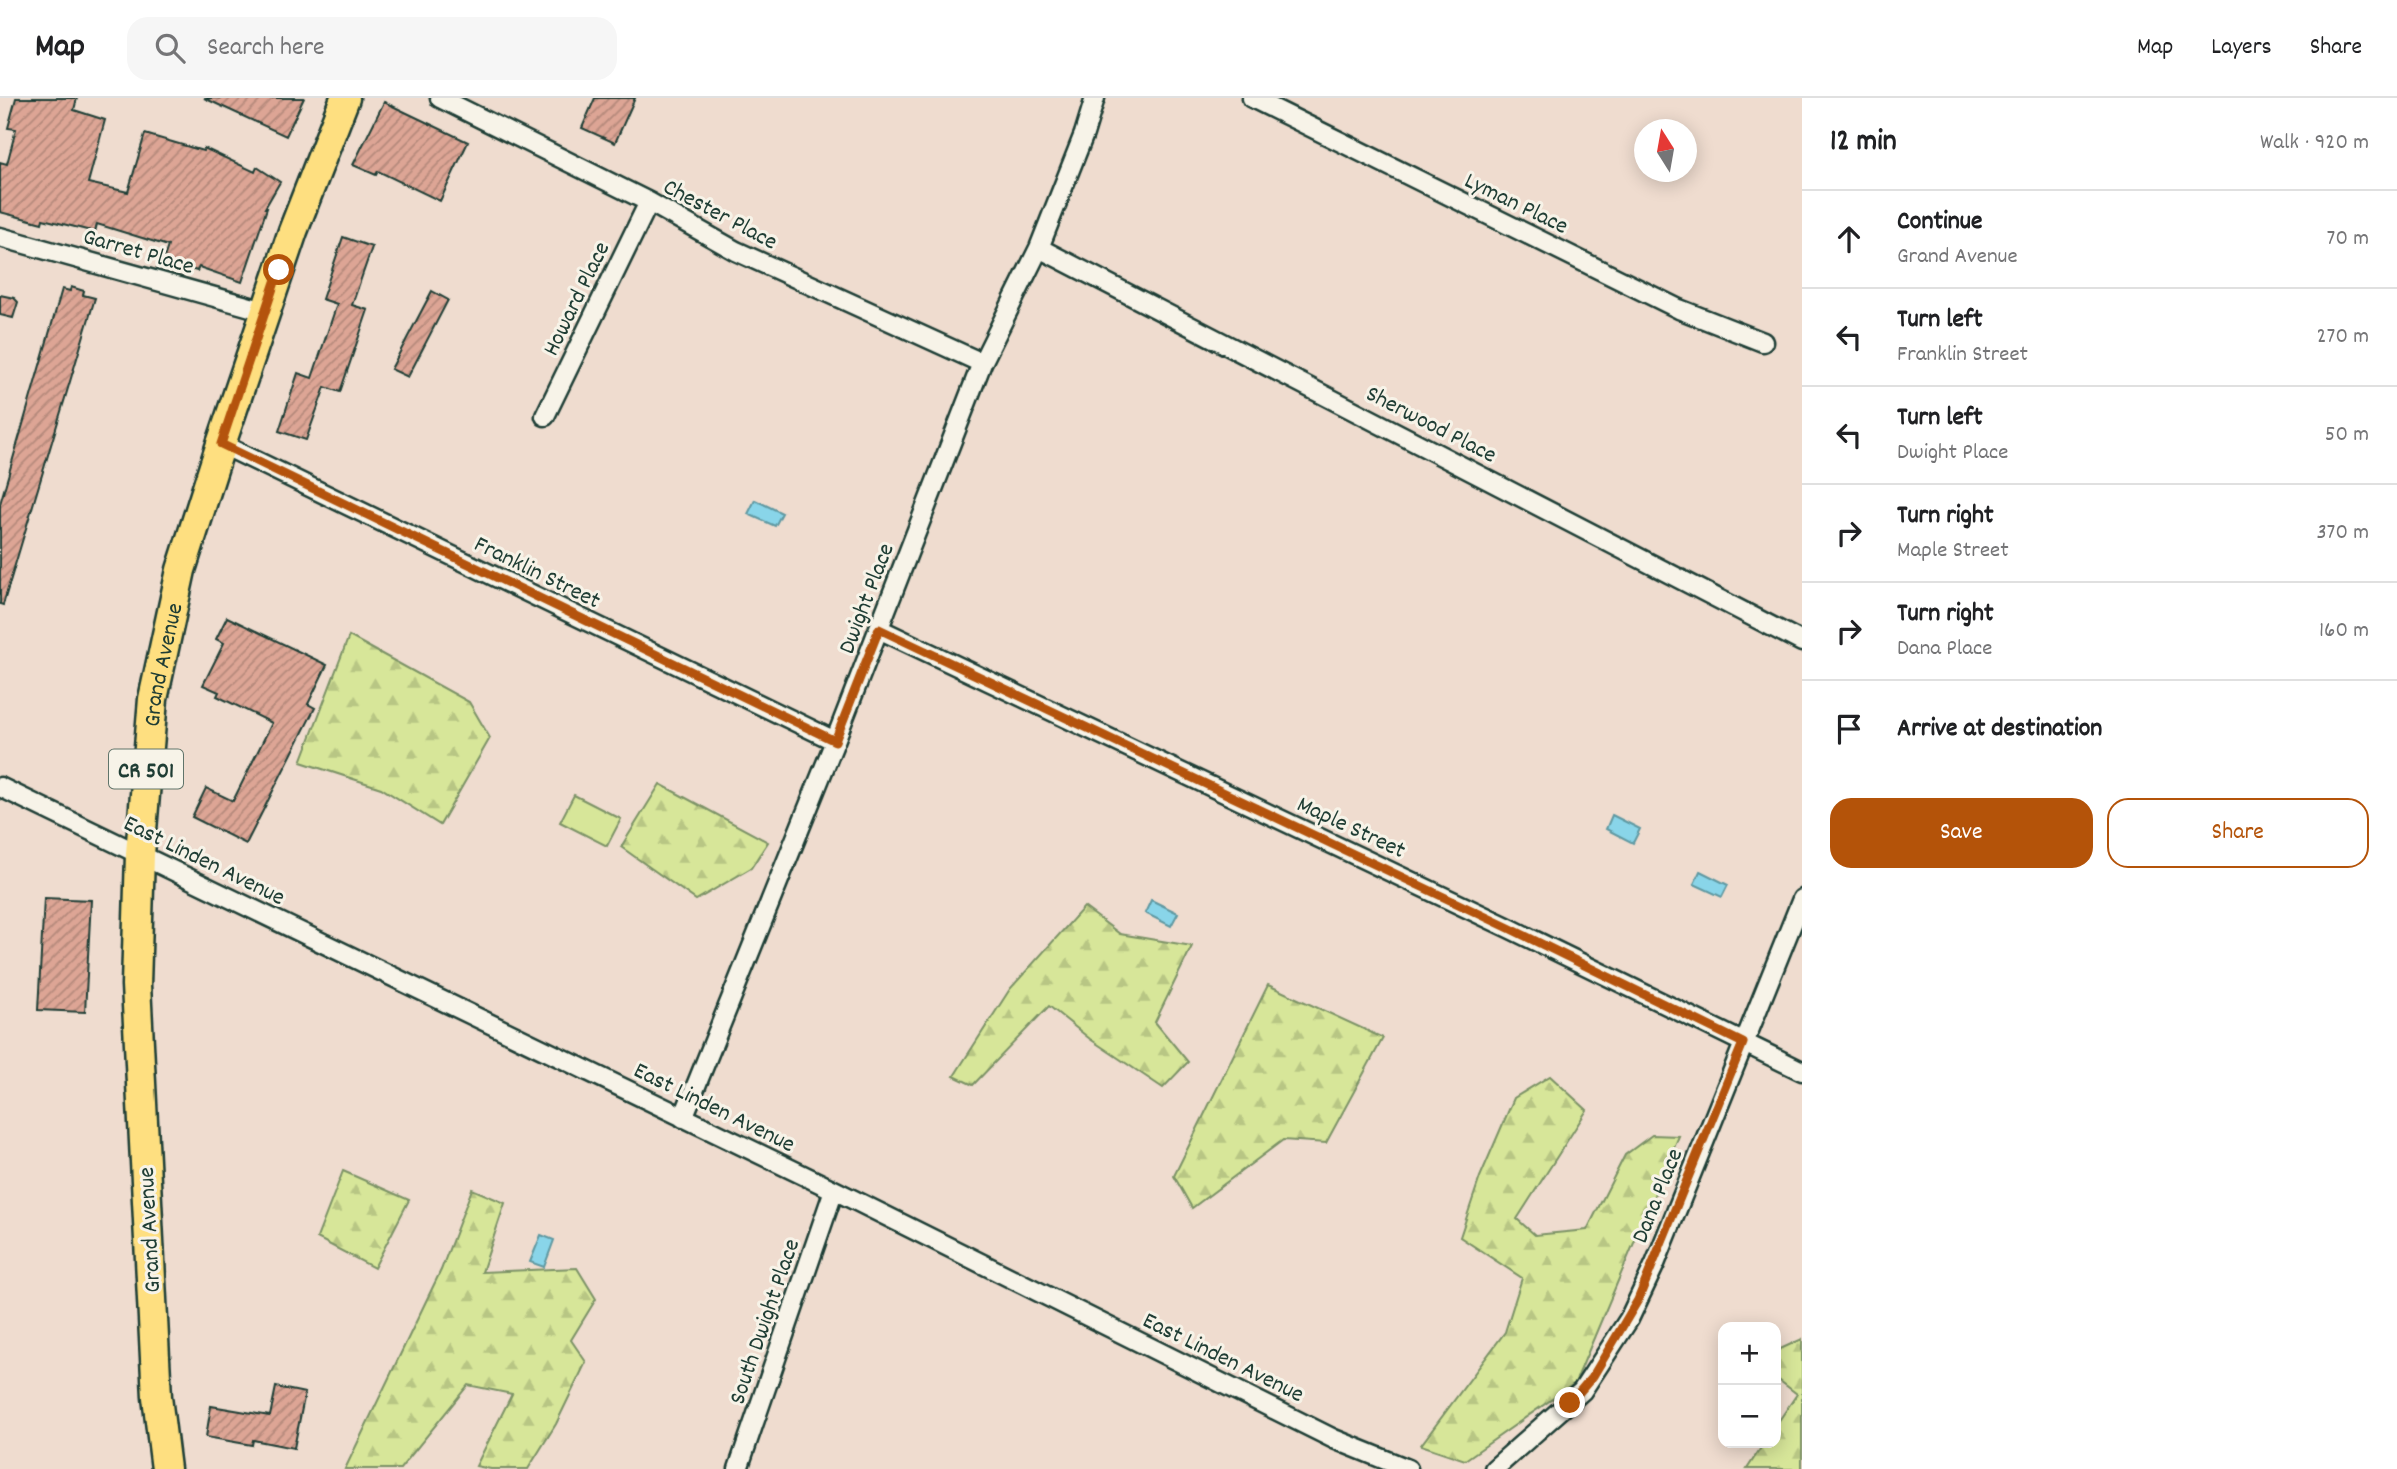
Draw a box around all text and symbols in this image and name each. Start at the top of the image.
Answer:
search box [127,17,617,80]
text: Map [35,25,85,72]
icon: search [151,29,189,67]
text: Search here [207,30,325,67]
text: Map [2137,31,2173,65]
text: Layers [2211,31,2272,65]
text: Share [2310,31,2362,65]
north arrow [1634,119,1697,182]
text: 12 min [1830,122,1897,165]
text: Walk · 920 m [2260,127,2369,160]
street label: Lyman Place [1458,165,1573,245]
street label: Chester Place [656,171,783,260]
text: Continue [1897,204,1982,241]
icon: ahead [1830,220,1868,258]
street label: Garret Place [79,221,198,285]
text: 70 m [2327,223,2369,256]
street label: Howard Place [535,236,620,362]
text: Grand Avenue [1897,241,2018,274]
route start [263,254,294,285]
text: Turn left [1897,302,1983,339]
icon: left [1830,318,1868,356]
text: 270 m [2317,321,2369,354]
text: Franklin Street [1897,339,2028,372]
street label: Sherwood Place [1359,378,1502,473]
text: Turn left [1897,400,1983,437]
icon: left [1830,416,1868,454]
text: 50 m [2325,419,2369,452]
text: Dwight Place [1897,437,2008,470]
text: Turn right [1897,498,1994,535]
icon: right [1830,514,1868,552]
text: 370 m [2316,517,2369,550]
street label: Franklin Street [468,528,606,619]
text: Maple Street [1897,535,2009,568]
street label: Dwight Place [831,539,904,659]
text: Turn right [1897,596,1994,633]
street label: Grand Avenue [137,600,193,728]
icon: right [1830,612,1868,650]
text: 160 m [2319,615,2369,648]
text: Dana Place [1897,633,1992,666]
icon: arrive [1830,710,1868,748]
text: Arrive at destination [1897,711,2102,748]
road number: CR 501 [109,750,183,789]
street label: Maple Street [1291,789,1411,869]
button: Save [1830,798,2093,868]
button: Share [2107,798,2369,868]
street label: East Linden Avenue [117,808,290,916]
street label: East Linden Avenue [627,1055,800,1163]
street label: Dana Place [1624,1144,1693,1249]
street label: Grand Avenue [131,1166,171,1294]
street label: South Dwight Place [722,1235,810,1409]
street label: East Linden Avenue [1136,1305,1309,1413]
map controls [1718,1322,1781,1448]
button: + [1718,1322,1781,1385]
button: − [1718,1385,1781,1448]
route end [1554,1387,1585,1418]

